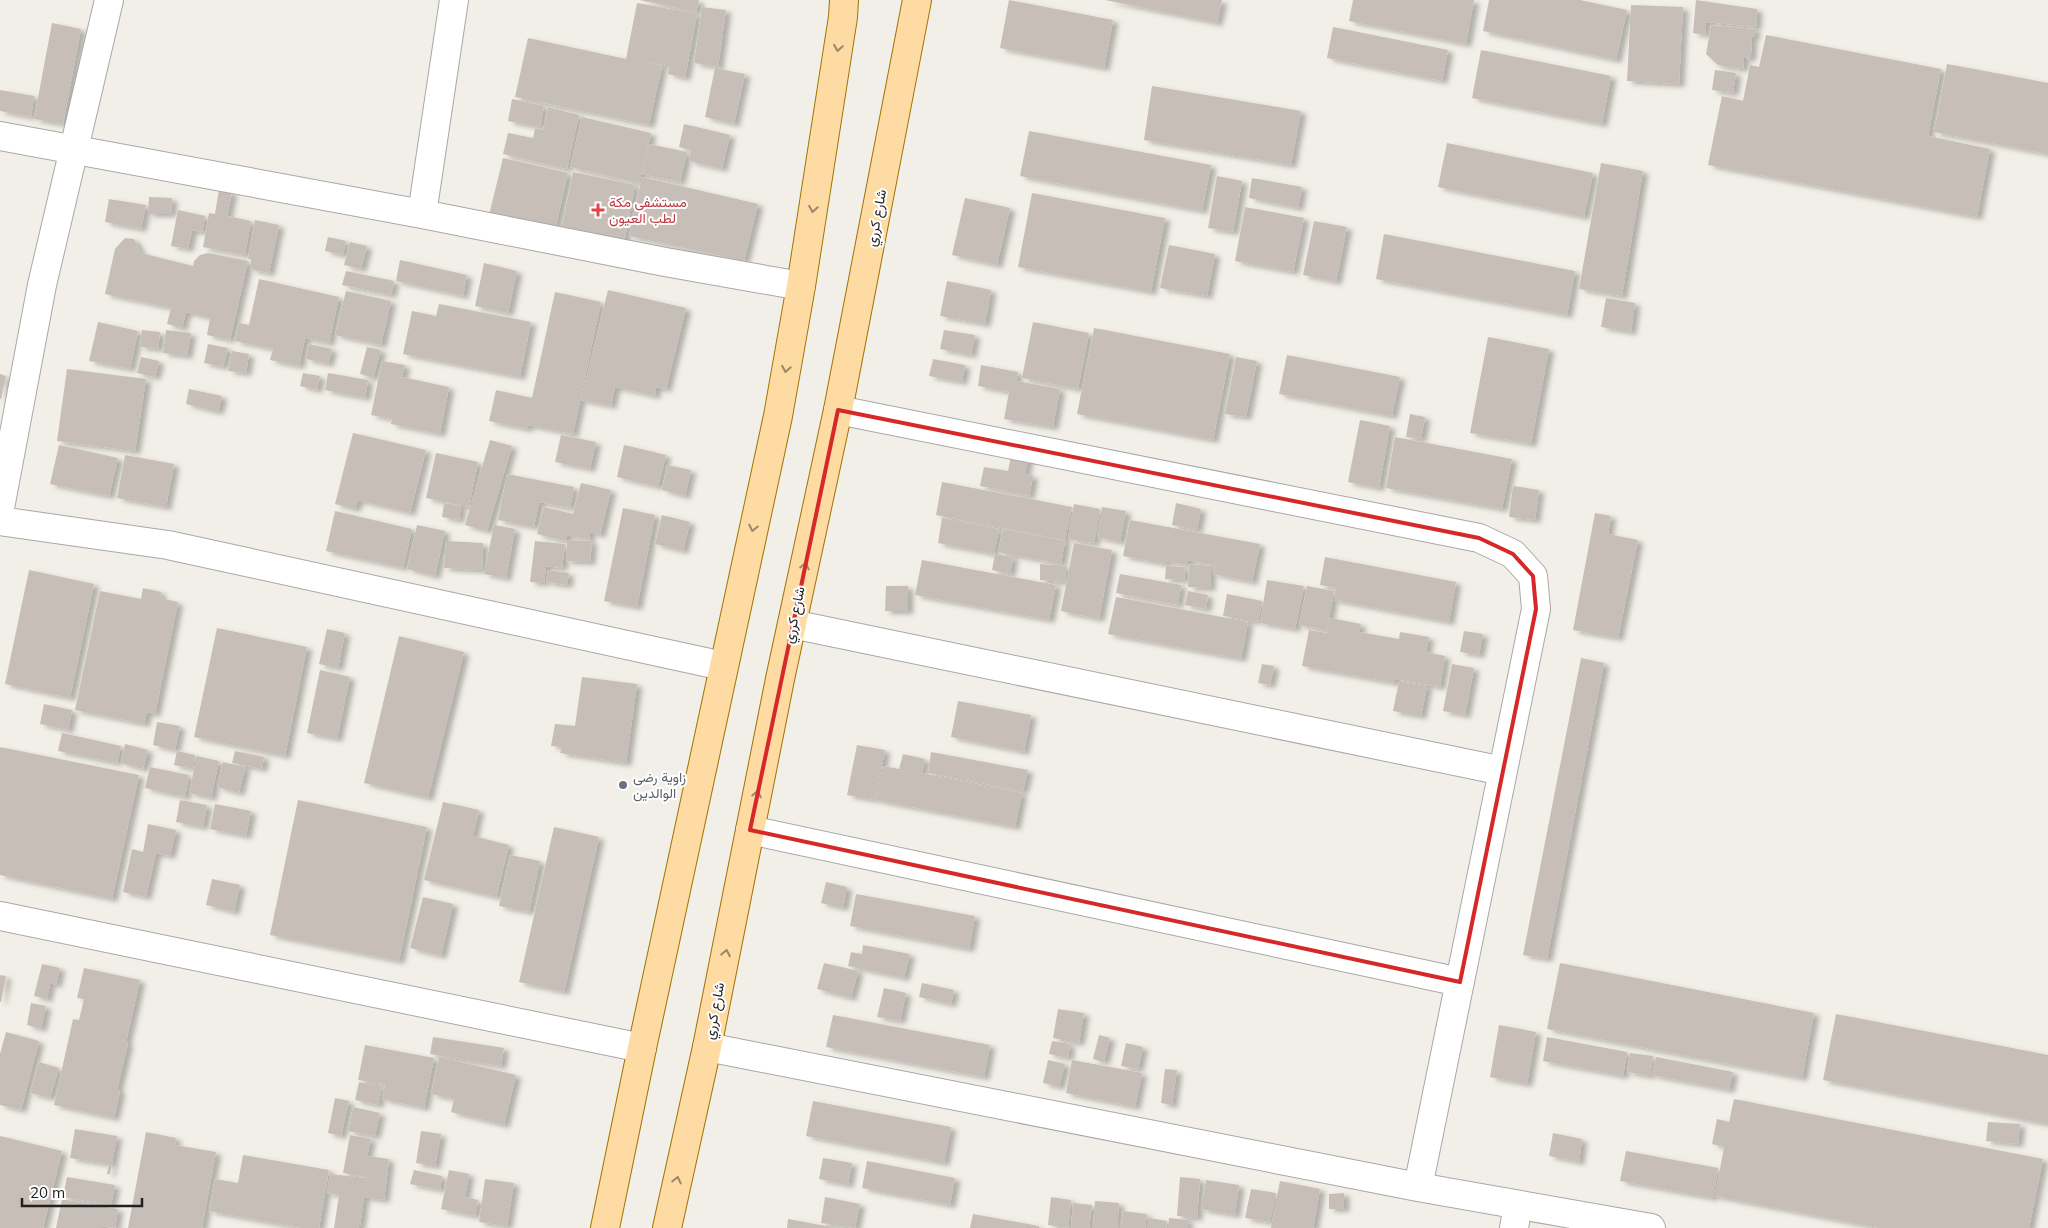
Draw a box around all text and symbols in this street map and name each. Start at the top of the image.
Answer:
one-way arrow [833,45,844,53]
street label: شارع كرري [862,188,893,249]
place label: مستشفى مكة لطب العيون [609,193,687,227]
marker: مستشفى مكة لطب العيون [591,203,605,217]
one-way arrow [808,205,818,213]
one-way arrow [781,365,791,374]
one-way arrow [748,524,759,533]
one-way arrow [799,562,810,570]
street label: شارع كرري [779,585,812,646]
place label: زاوية رضى الوالدين [633,768,686,802]
marker: زاوية رضى الوالدين [617,779,629,791]
one-way arrow [752,789,762,798]
one-way arrow [720,949,730,957]
street label: شارع كرري [700,981,731,1042]
scale bar [22,1176,142,1208]
one-way arrow [671,1176,682,1185]
text: 20 m [30,1183,65,1202]

